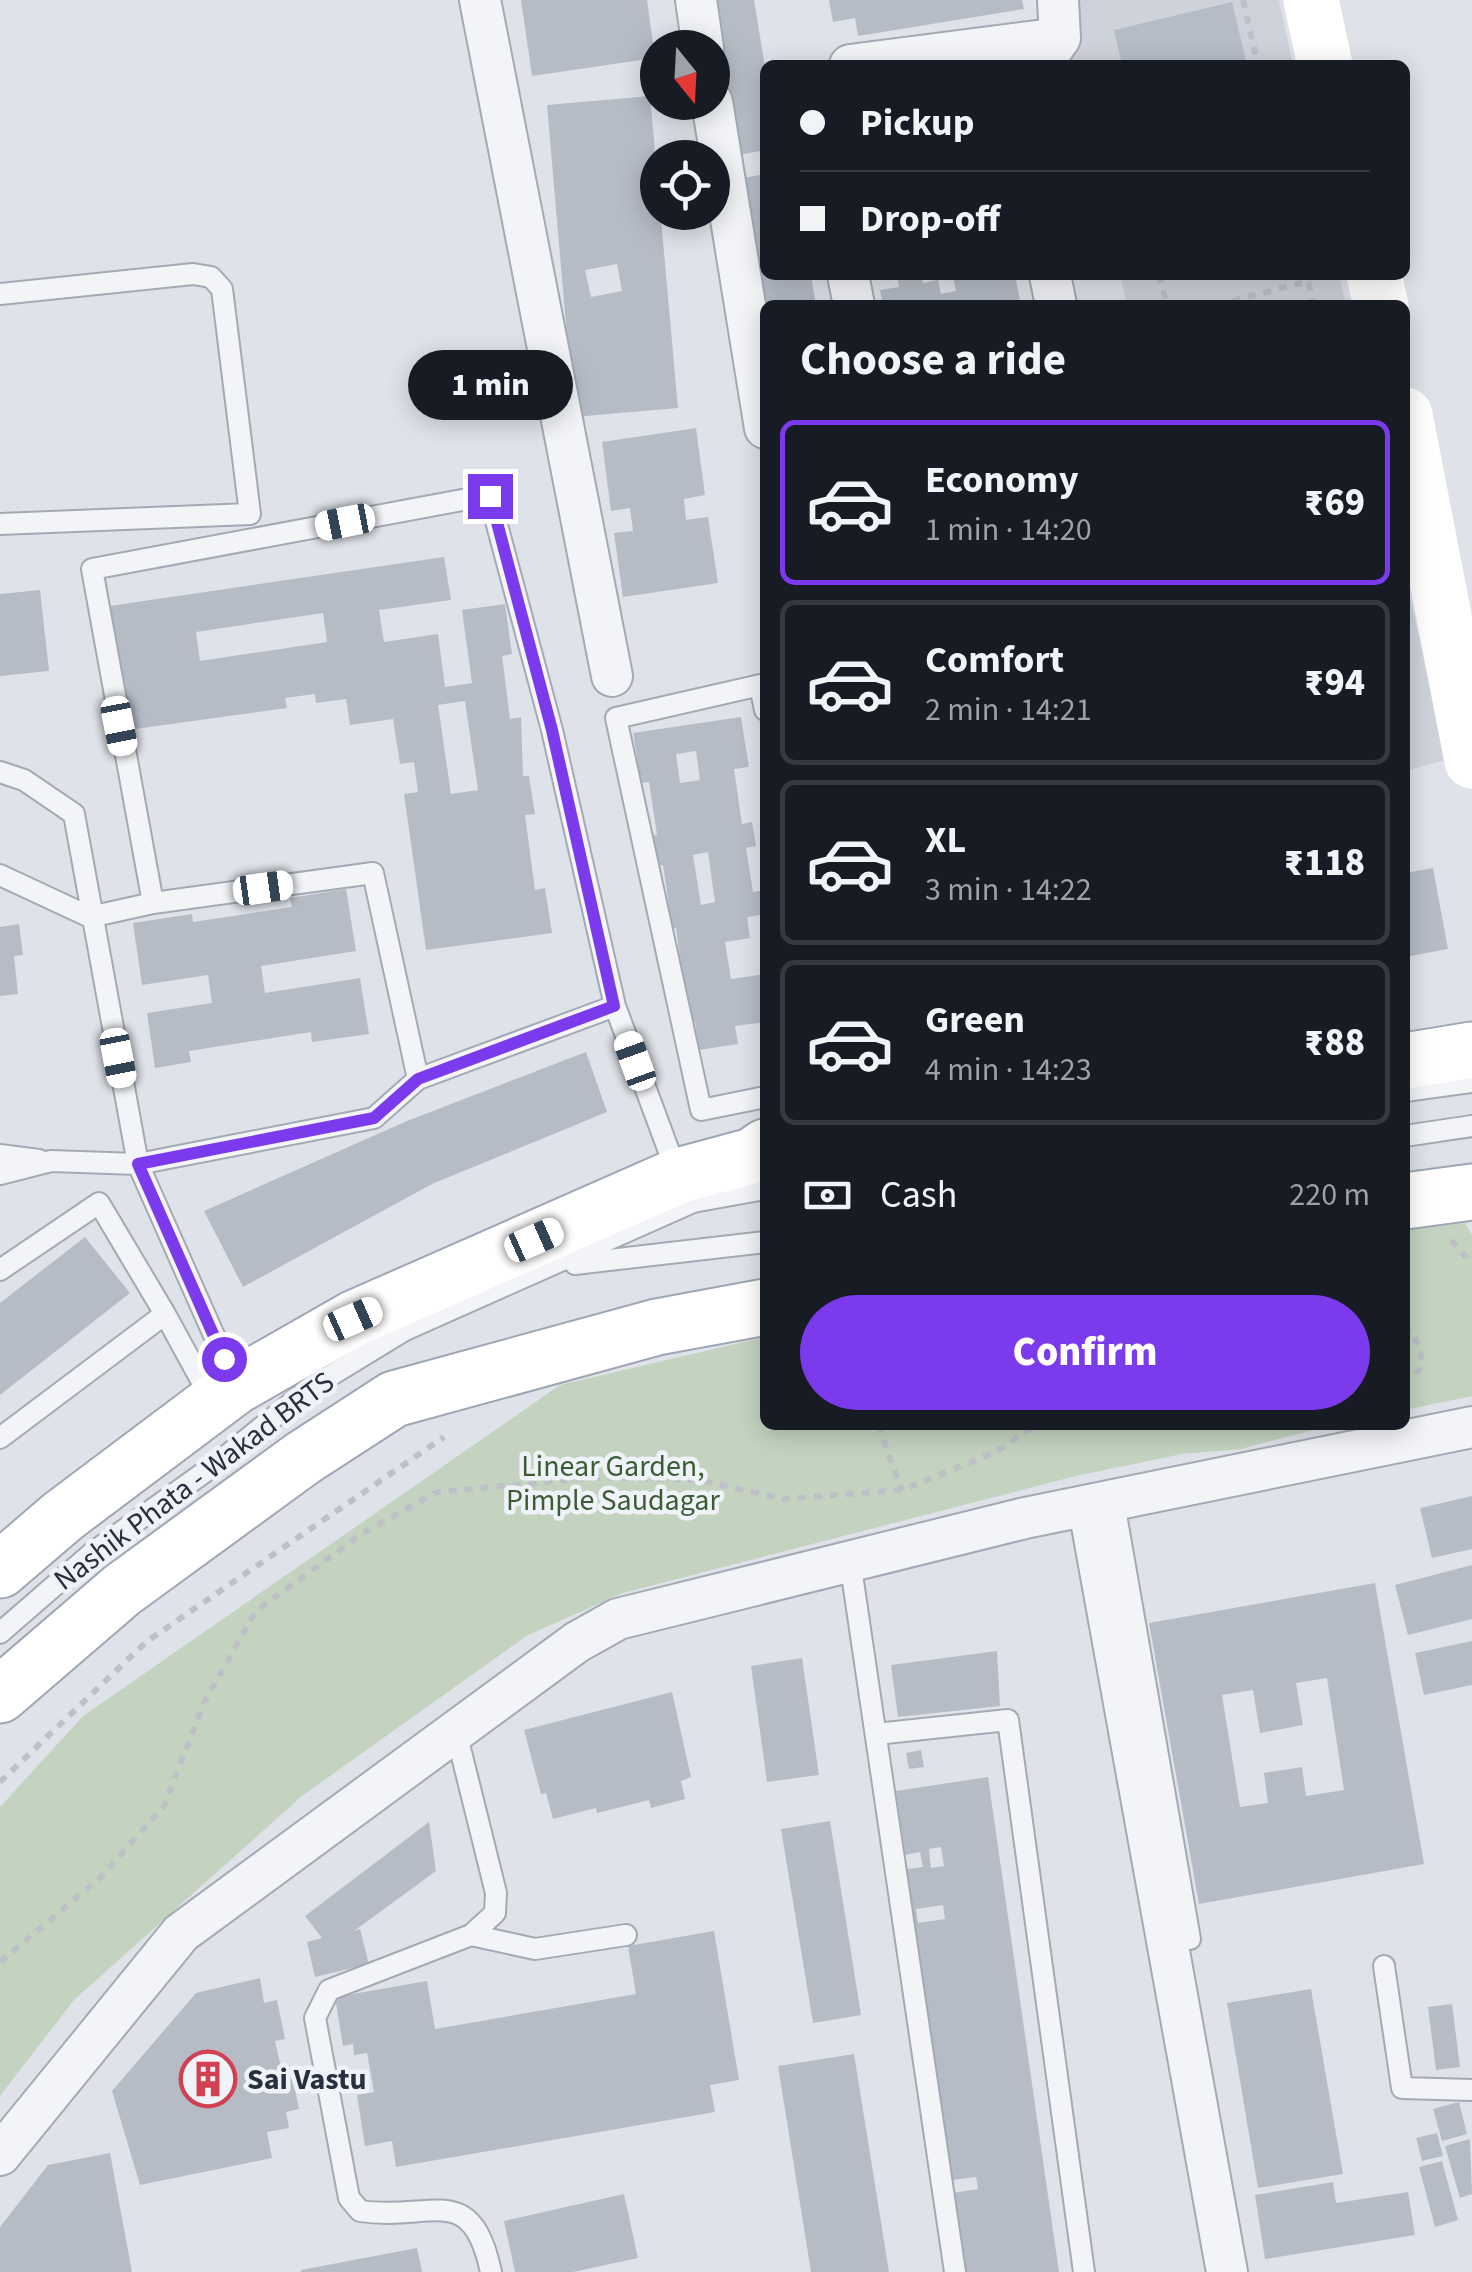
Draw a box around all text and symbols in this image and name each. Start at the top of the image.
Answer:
north arrow [640,30,730,120]
map controls [640,30,730,230]
text: Pickup [860,96,974,150]
button: locate [640,140,730,230]
text: Drop-off [860,192,1000,246]
text: Choose a ride [800,328,1066,392]
callout: 1 min [408,351,572,421]
text: 1 min [451,362,530,408]
text: Economy [925,453,1078,507]
icon: car [805,458,895,548]
route end [468,474,513,519]
text: ₹69 [1304,476,1365,530]
car [313,502,377,542]
text: 1 min · 14:20 [925,507,1092,553]
text: Comfort [925,633,1064,687]
icon: car [805,638,895,728]
text: ₹94 [1304,656,1365,710]
text: 2 min · 14:21 [925,687,1092,733]
car [99,694,139,758]
text: XL [925,813,966,867]
icon: car [805,818,895,908]
text: ₹118 [1284,836,1365,890]
text: 3 min · 14:22 [925,867,1092,913]
car [231,869,295,907]
text: Green [925,993,1025,1047]
icon: car [805,998,895,1088]
text: ₹88 [1304,1016,1365,1070]
car [98,1026,138,1090]
car [611,1028,659,1094]
text: 4 min · 14:23 [925,1047,1092,1093]
icon: cash [800,1168,855,1223]
text: Cash [880,1168,957,1222]
text: 220 m [1289,1172,1370,1218]
car [500,1214,568,1266]
car [319,1293,387,1345]
button: Confirm [800,1295,1370,1410]
route start [202,1337,247,1382]
street label: Nashik Phata - Wakad BRTS [45,1361,343,1601]
park label: Linear Garden, Pimple Saudagar [506,1445,720,1522]
building icon: Sai Vastu [178,2049,238,2109]
place label: Sai Vastu [247,2058,366,2101]

